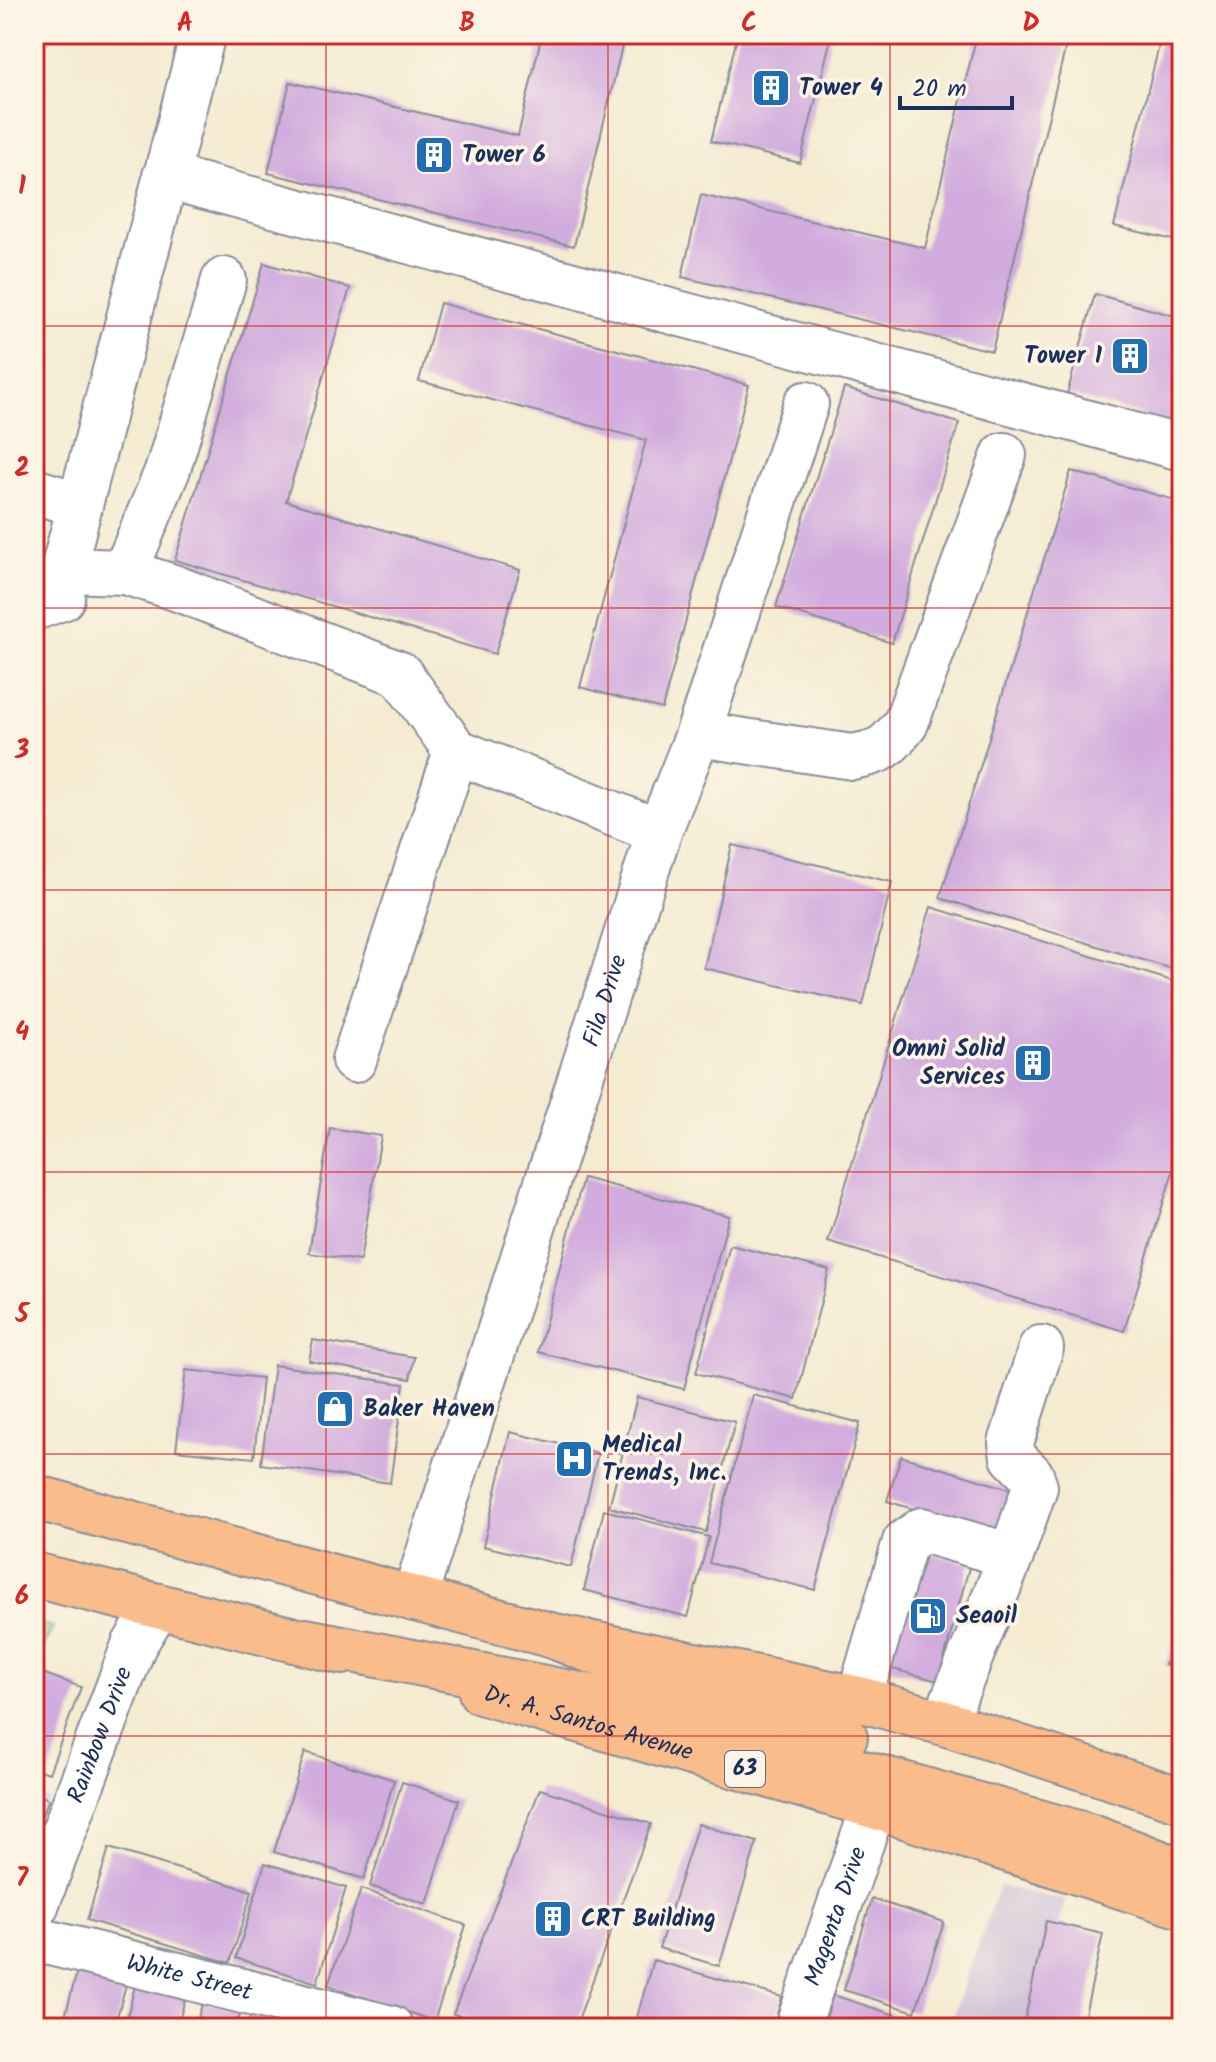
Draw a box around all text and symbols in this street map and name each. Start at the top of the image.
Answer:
text: A [177,3,193,45]
text: B [459,3,475,45]
text: C [741,3,757,45]
text: D [1022,3,1040,45]
scale bar [900,60,1012,110]
building icon: Tower 4 [750,67,792,109]
place label: Tower 4 [799,69,883,108]
text: 20 m [912,70,967,109]
building icon: Tower 6 [413,134,455,176]
place label: Tower 6 [462,136,546,175]
text: 1 [18,166,26,208]
building icon: Tower 1 [1109,335,1151,377]
place label: Tower 1 [1024,337,1103,376]
text: 2 [14,448,30,490]
text: 3 [14,730,29,772]
street label: Fila Drive [572,949,638,1052]
text: 4 [15,1012,29,1054]
place label: Omni Solid Services [892,1030,1006,1097]
building icon: Omni Solid Services [1012,1042,1054,1084]
text: 5 [14,1294,30,1336]
shop icon: Baker Haven [314,1388,356,1430]
place label: Baker Haven [363,1390,495,1429]
place label: Medical Trends, Inc. [602,1426,727,1493]
hospital icon: Medical Trends, Inc. [553,1438,595,1480]
text: 6 [15,1576,29,1618]
fuel station icon: Seaoil [907,1595,949,1637]
place label: Seaoil [956,1597,1017,1636]
street label: Rainbow Drive [57,1661,144,1809]
street label: Dr. A. Santos Avenue [479,1674,698,1772]
road number: 63 [725,1751,765,1787]
street label: Magenta Drive [793,1841,878,1992]
text: 7 [16,1858,29,1900]
building icon: CRT Building [532,1898,574,1940]
place label: CRT Building [581,1900,716,1939]
street label: White Street [122,1943,257,2012]

